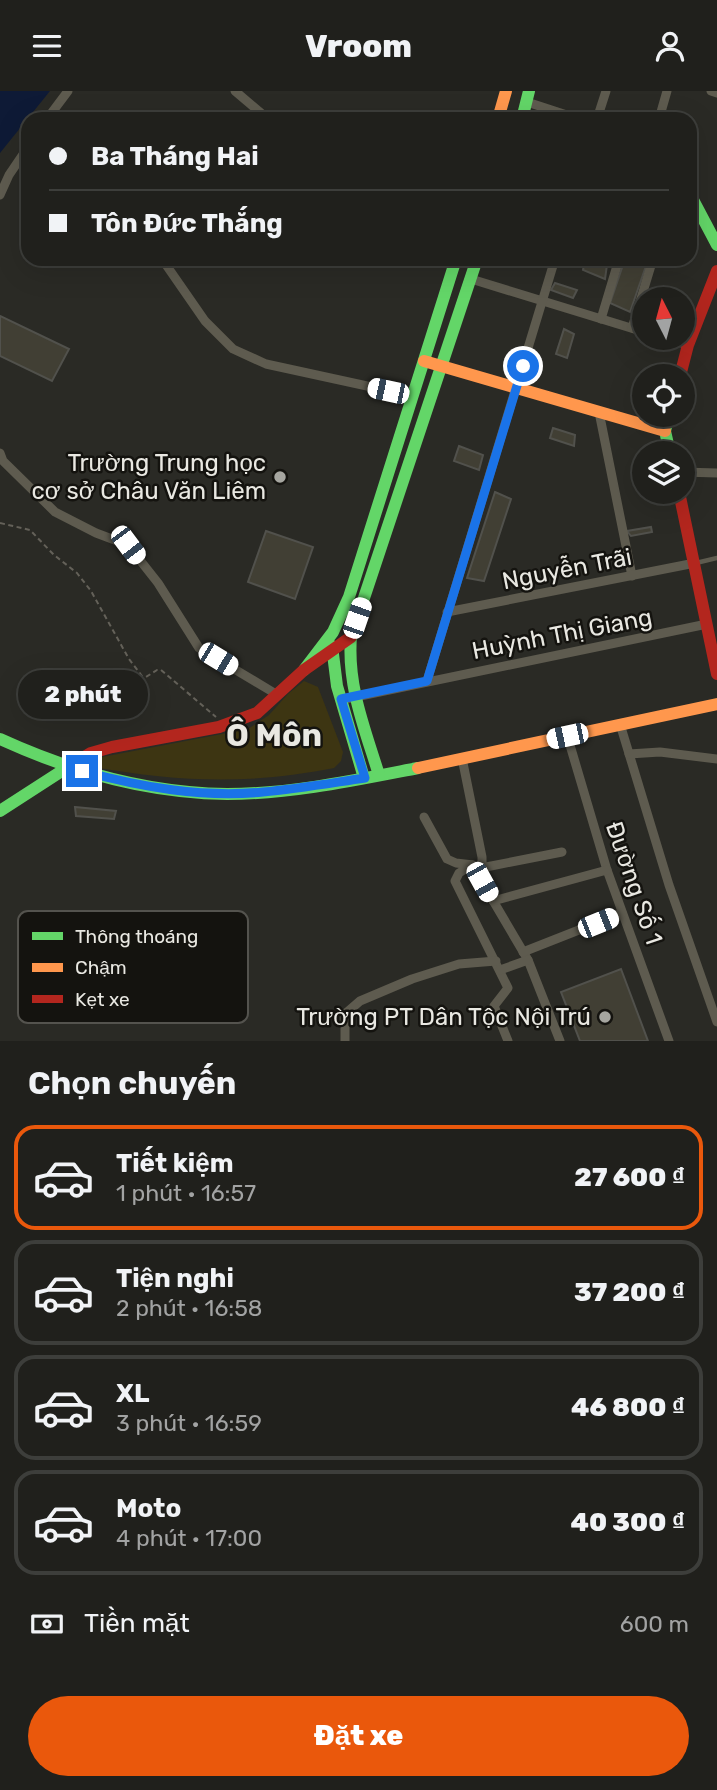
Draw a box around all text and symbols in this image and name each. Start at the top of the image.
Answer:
icon: menu [28,27,66,65]
text: Vroom [305,27,412,65]
icon: person [651,27,689,65]
text: Ba Tháng Hai [91,141,259,172]
text: Tôn Đức Thắng [91,208,283,239]
north arrow [632,287,695,350]
map controls [632,287,695,504]
route start [507,350,539,382]
button: locate [632,364,695,427]
car [366,376,411,406]
button: layers [632,441,695,504]
place label: Trường Trung học cơ sở Châu Văn Liêm [32,449,266,505]
marker: Trường Trung học cơ sở Châu Văn Liêm [272,469,288,485]
car [107,522,150,568]
street label: Nguyễn Trãi [500,543,634,595]
car [341,595,374,641]
street label: Huỳnh Thị Giang [470,603,654,665]
car [195,639,242,679]
callout: 2 phút [17,669,147,719]
text: 2 phút [45,680,121,708]
district label: Ô Môn [226,716,322,754]
car [545,721,590,751]
route end [66,755,98,787]
street label: Đường Số 1 [600,817,670,948]
car [463,859,502,905]
car [575,905,622,941]
legend [18,911,248,1023]
text: Thông thoáng [75,925,198,948]
text: Chậm [75,956,127,979]
text: Kẹt xe [75,988,130,1011]
place label: Trường PT Dân Tộc Nội Trú [296,1003,591,1031]
marker: Trường PT Dân Tộc Nội Trú [597,1009,613,1025]
text: Chọn chuyến [28,1064,236,1102]
icon: car [32,1146,95,1209]
text: Tiết kiệm [116,1148,234,1179]
text: 27 600 ₫ [574,1162,685,1193]
text: 1 phút · 16:57 [116,1179,256,1207]
icon: car [32,1261,95,1324]
text: Tiện nghi [116,1263,234,1294]
text: 37 200 ₫ [574,1277,685,1308]
text: 2 phút · 16:58 [116,1294,262,1322]
icon: car [32,1376,95,1439]
text: XL [116,1378,149,1409]
text: 46 800 ₫ [571,1392,685,1423]
text: 3 phút · 16:59 [116,1409,262,1437]
icon: car [32,1491,95,1554]
text: Moto [116,1493,181,1524]
text: 40 300 ₫ [571,1507,685,1538]
text: 4 phút · 17:00 [116,1524,262,1552]
icon: cash [28,1605,66,1643]
text: Tiền mặt [84,1608,190,1639]
text: 600 m [620,1610,689,1638]
button: Đặt xe [28,1696,689,1776]

